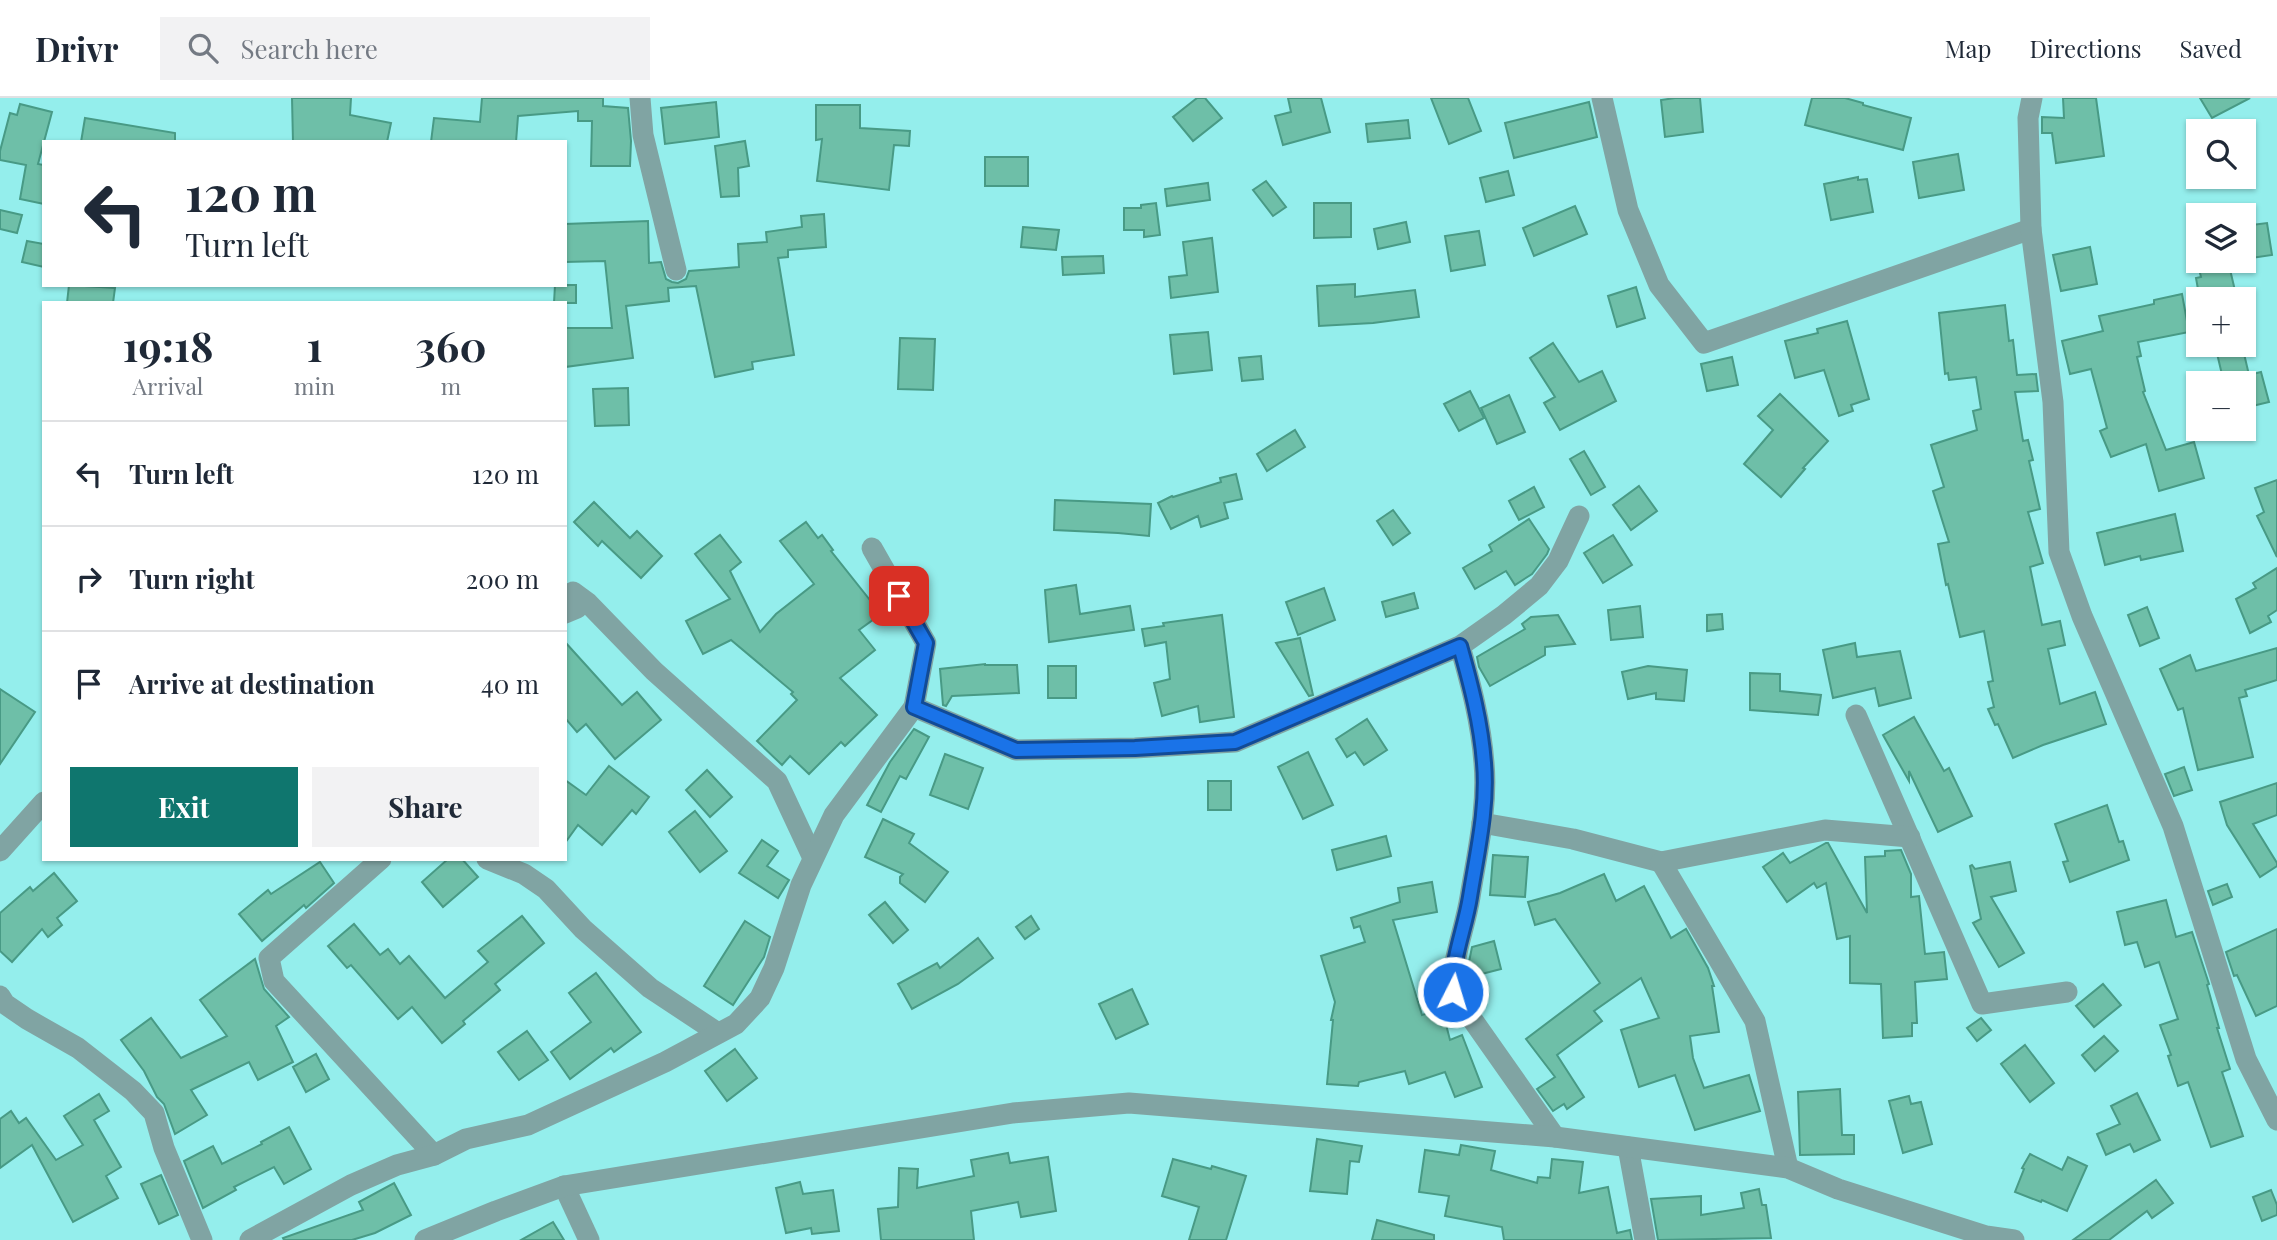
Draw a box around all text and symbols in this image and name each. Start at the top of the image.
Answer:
search box [160,17,650,80]
text: Drivr [35,26,118,70]
icon: search [184,29,222,67]
text: Search here [240,31,378,66]
text: Map [1945,32,1991,64]
text: Directions [2029,32,2142,64]
text: Saved [2180,32,2242,64]
map controls [2186,119,2256,441]
button: search [2186,119,2256,189]
text: 120 m [185,159,317,224]
icon: left [70,168,161,259]
button: layers [2186,203,2256,273]
text: Turn left [185,222,309,265]
button: + [2186,287,2256,357]
text: 19:18 [122,317,214,373]
text: 1 [306,317,323,373]
text: 360 [415,317,487,373]
text: Arrival [133,370,203,401]
text: min [294,370,335,401]
text: m [441,370,461,401]
button: − [2186,371,2256,441]
icon: left [70,455,108,493]
text: Turn left [129,456,234,491]
text: 120 m [472,456,539,491]
icon: right [70,560,108,598]
text: Turn right [129,561,255,596]
text: 200 m [466,561,539,596]
pin [869,566,929,626]
icon: arrive [880,577,918,615]
icon: arrive [70,665,108,703]
text: Arrive at destination [129,666,375,701]
text: 40 m [481,666,539,701]
button: Exit [70,767,298,847]
button: Share [312,767,539,847]
position arrow [1416,955,1490,1029]

